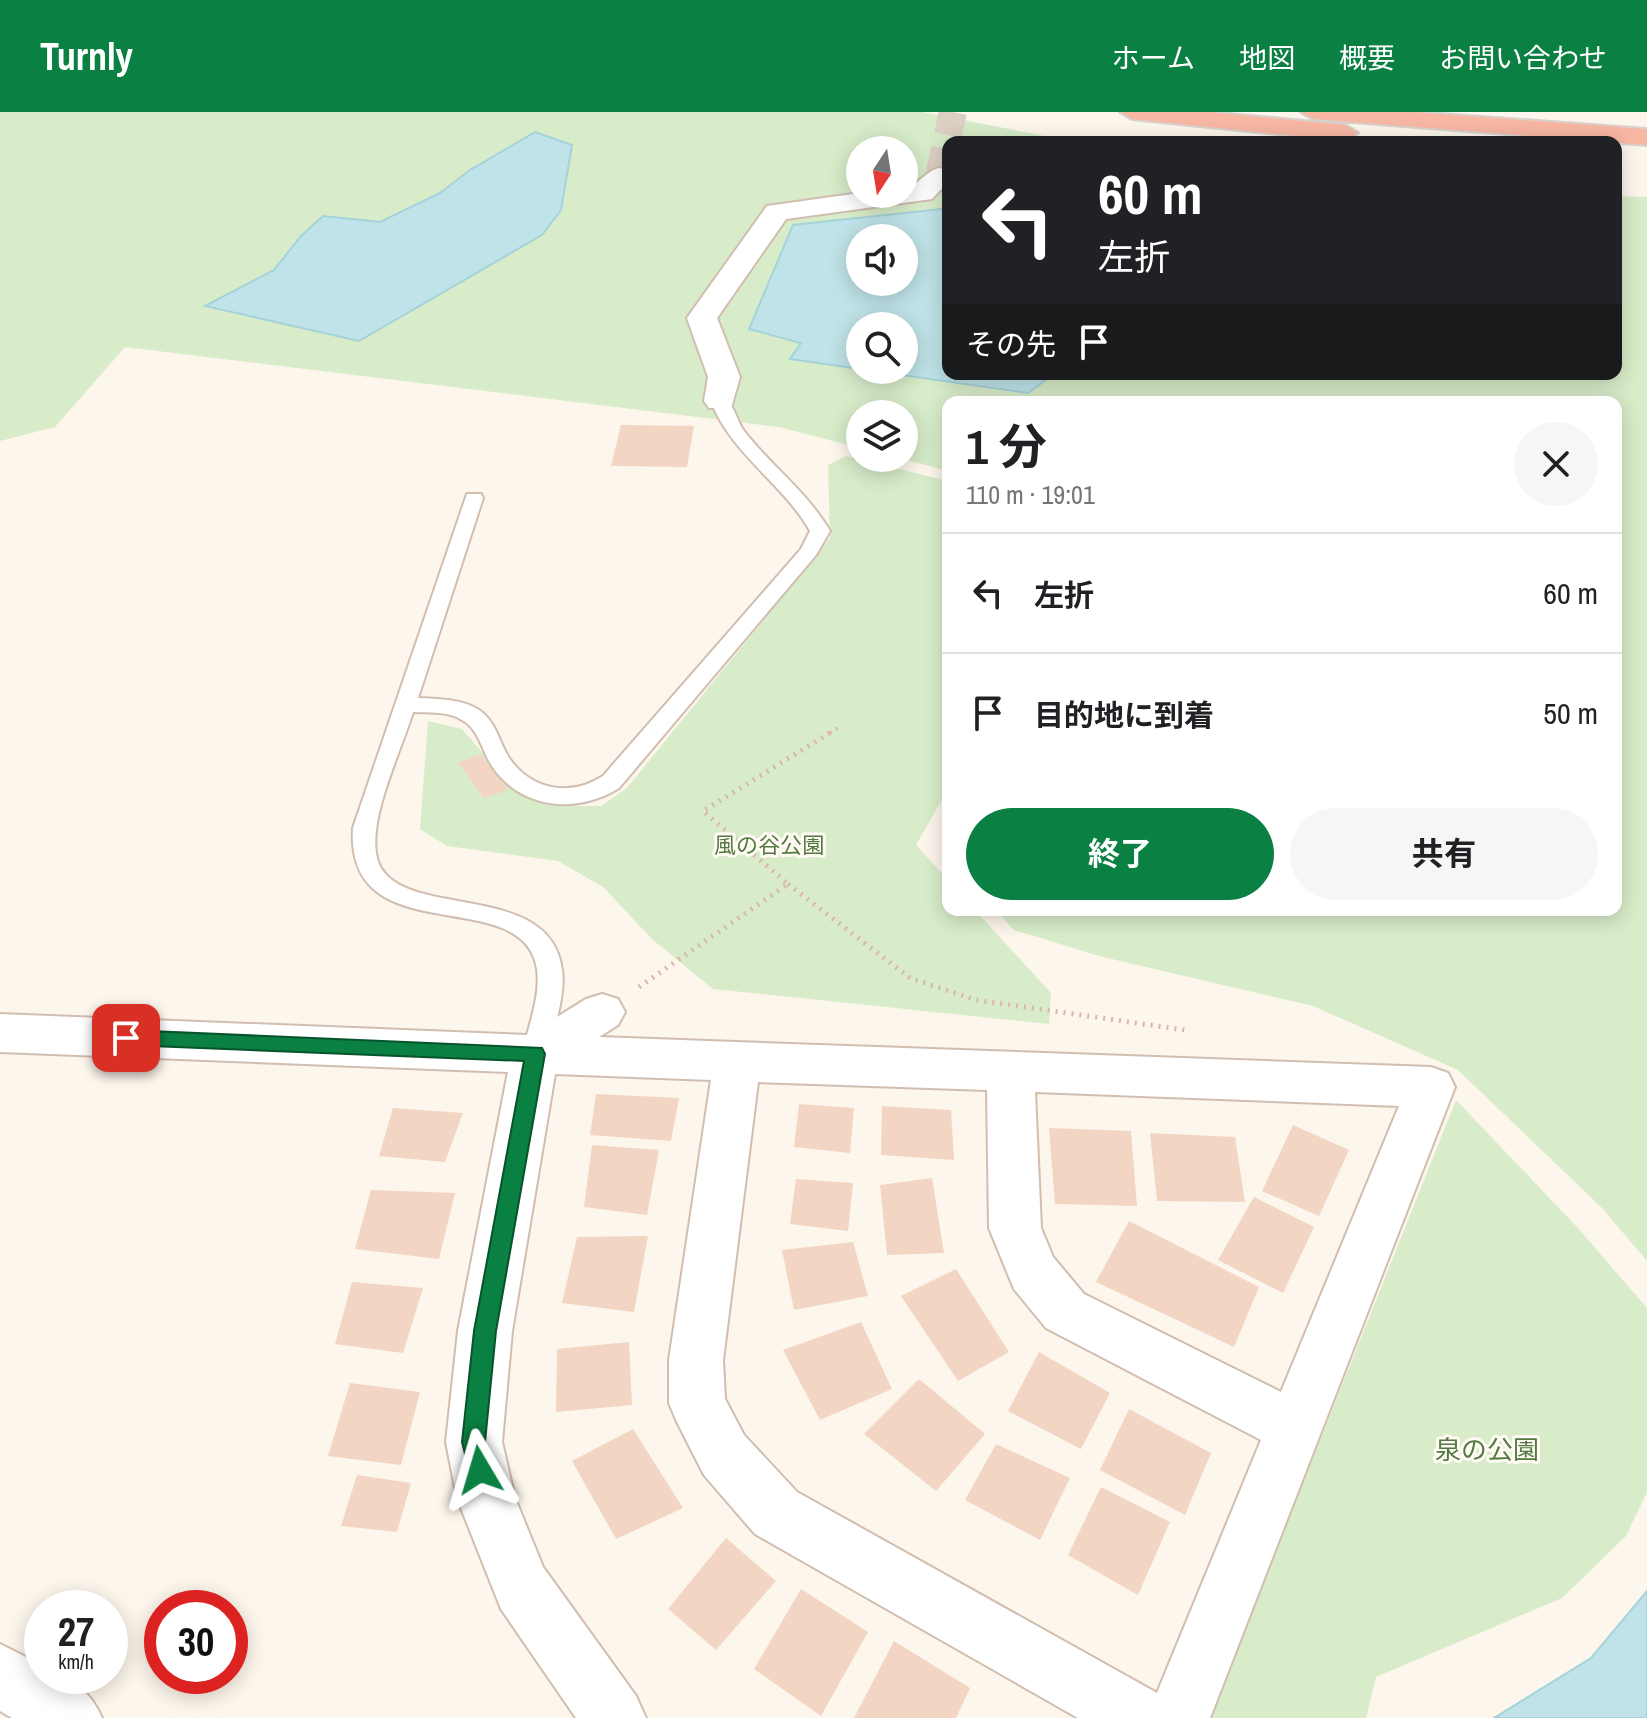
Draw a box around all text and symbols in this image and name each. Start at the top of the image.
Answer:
text: Turnly [40,31,133,82]
text: ホーム [1112,39,1195,77]
text: 地図 [1239,39,1295,77]
text: 概要 [1339,39,1395,77]
text: お問い合わせ [1439,39,1607,77]
north arrow [846,136,918,208]
map controls [846,136,918,472]
text: 60 m [1098,156,1203,231]
icon: left [966,168,1070,272]
button: sound [846,224,918,296]
text: 左折 [1098,233,1170,281]
button: search [846,312,918,384]
icon: arrive [1072,320,1116,364]
text: その先 [966,324,1056,364]
button: layers [846,400,918,472]
text: 1 分 [966,414,1047,479]
button: close [1514,422,1598,506]
text: 110 m · 19:01 [966,477,1095,512]
icon: left [966,571,1010,615]
text: 60 m [1543,573,1598,613]
text: 左折 [1034,575,1094,615]
icon: arrive [966,691,1010,735]
text: 50 m [1543,693,1598,733]
text: 目的地に到着 [1034,695,1214,735]
button: 終了 [966,808,1274,900]
button: 共有 [1290,808,1598,900]
park label: 風の谷公園 [714,830,824,860]
pin [92,1004,160,1072]
icon: arrive [104,1016,148,1060]
position arrow [438,1428,522,1512]
park label: 泉の公園 [1435,1432,1539,1467]
speed limit sign: 30 [144,1590,248,1694]
text: 27 [58,1605,94,1658]
text: km/h [58,1648,94,1675]

